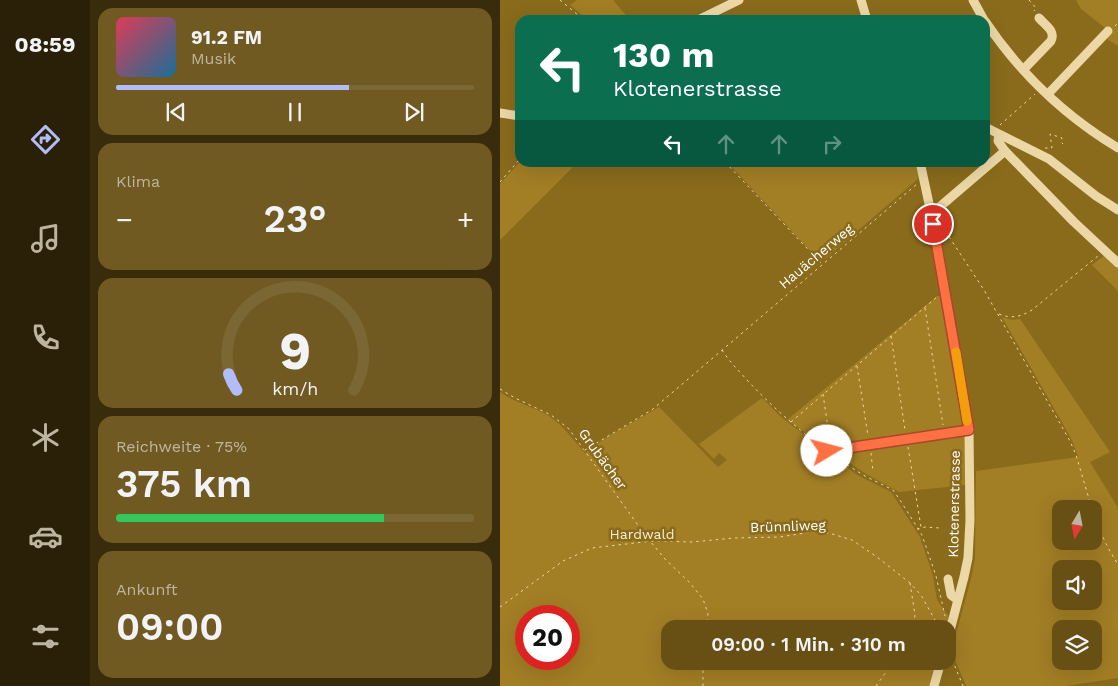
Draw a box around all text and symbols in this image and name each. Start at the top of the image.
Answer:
text: 91.2 FM [191,26,262,49]
text: 08:59 [15,32,75,57]
text: 130 m [613,34,714,76]
icon: left [530,35,595,100]
text: Musik [191,49,236,68]
text: Klotenerstrasse [613,76,782,101]
icon: previous [162,98,190,126]
icon: pause [281,98,309,126]
icon: next [400,98,428,126]
icon: directions [28,122,63,157]
icon: left [659,130,687,158]
icon: ahead [712,130,740,158]
icon: ahead [765,130,793,158]
icon: right [818,130,846,158]
text: Klima [116,172,160,191]
text: 23° [263,197,327,241]
text: − [116,203,133,236]
text: + [457,203,474,236]
pin [912,203,954,245]
icon: arrive [919,210,947,238]
street label: Hauächerweg [776,220,857,292]
icon: music [28,221,63,256]
icon: phone [28,320,63,355]
text: 9 [279,321,311,382]
text: km/h [272,378,318,399]
icon: climate [28,420,63,455]
position arrow [800,424,852,476]
street label: Grubächer [576,425,631,493]
text: Reichweite · 75% [116,437,247,456]
street label: Klotenerstrasse [945,450,963,558]
text: 375 km [116,462,252,506]
north arrow [1052,500,1102,550]
map controls [1052,500,1102,670]
street label: Brünnliweg [750,517,827,535]
icon: car [28,519,63,554]
park label: Hardwald [610,526,674,542]
button: sound [1052,560,1102,610]
text: Ankunft [116,580,177,599]
text: 09:00 [116,605,223,649]
speed limit sign: 20 [515,605,580,670]
icon: filters [28,619,63,654]
button: layers [1052,620,1102,670]
text: 09:00 · 1 Min. · 310 m [711,633,906,656]

